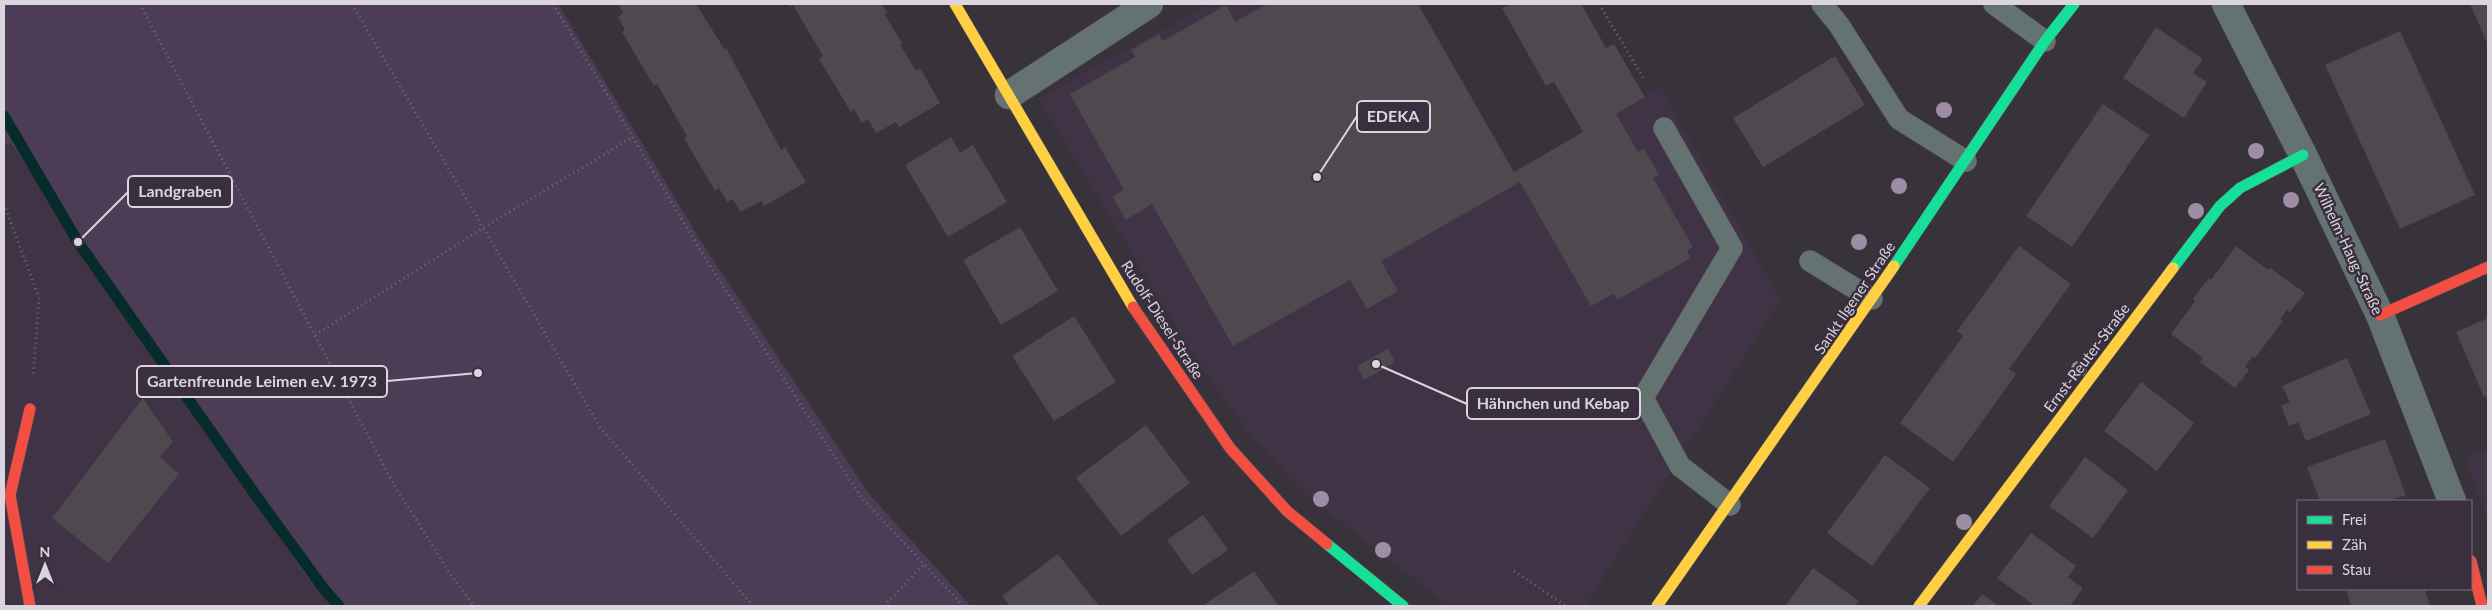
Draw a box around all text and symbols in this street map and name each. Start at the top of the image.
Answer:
callout: EDEKA [1357,101,1430,132]
text: EDEKA [1367,106,1420,125]
callout: Landgraben [128,176,232,207]
street label: Wilhelm-Haug-Straße [2310,180,2387,317]
text: Landgraben [138,181,222,200]
street label: Sankt Ilgener Straße [1810,238,1899,357]
street label: Rudolf-Diesel-Straße [1118,257,1208,382]
street label: Ernst-Reuter-Straße [2039,299,2133,415]
callout: Gartenfreunde Leimen e.V. 1973 [137,366,387,397]
text: Gartenfreunde Leimen e.V. 1973 [147,371,377,390]
callout: Hähnchen und Kebap [1467,388,1640,419]
text: Hähnchen und Kebap [1477,393,1629,412]
legend [2297,500,2472,590]
text: Frei [2342,510,2367,528]
text: Zäh [2342,535,2367,553]
north arrow [20,540,70,590]
text: N [40,543,50,560]
text: Stau [2342,560,2371,578]

